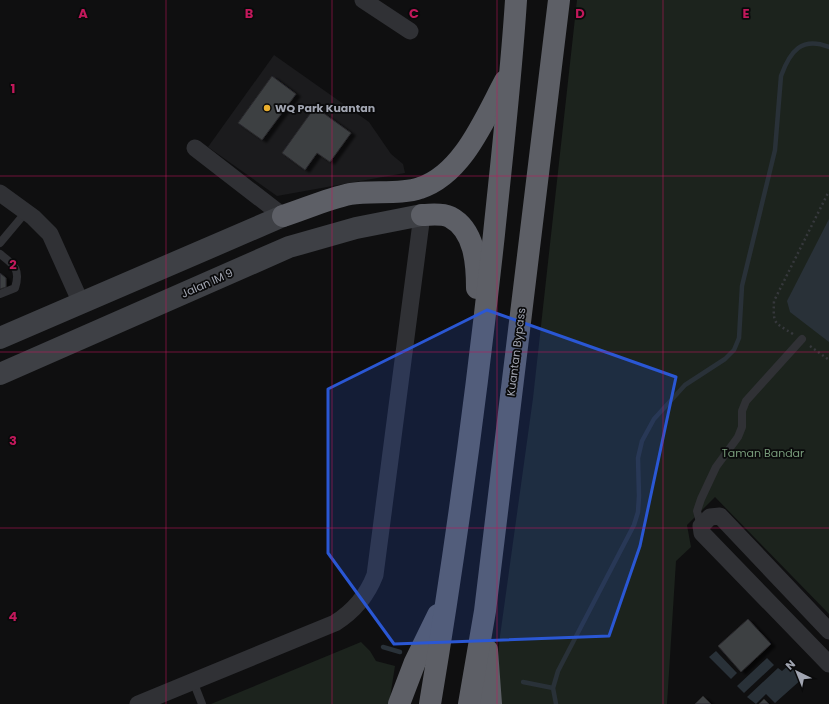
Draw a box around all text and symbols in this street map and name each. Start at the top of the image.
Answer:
text: A [78,4,88,23]
text: B [245,4,254,23]
text: C [409,4,419,23]
text: D [575,4,585,23]
text: E [742,4,750,23]
text: 1 [11,79,15,98]
place label: WQ Park Kuantan [275,100,375,116]
marker: WQ Park Kuantan [262,103,272,113]
text: 2 [9,255,17,274]
street label: Jalan IM 9 [178,264,236,302]
street label: Kuantan Bypass [503,307,529,397]
text: 3 [9,431,17,450]
park label: Taman Bandar [722,445,804,461]
text: 4 [9,607,18,626]
north arrow [777,652,817,692]
text: N [782,656,799,673]

